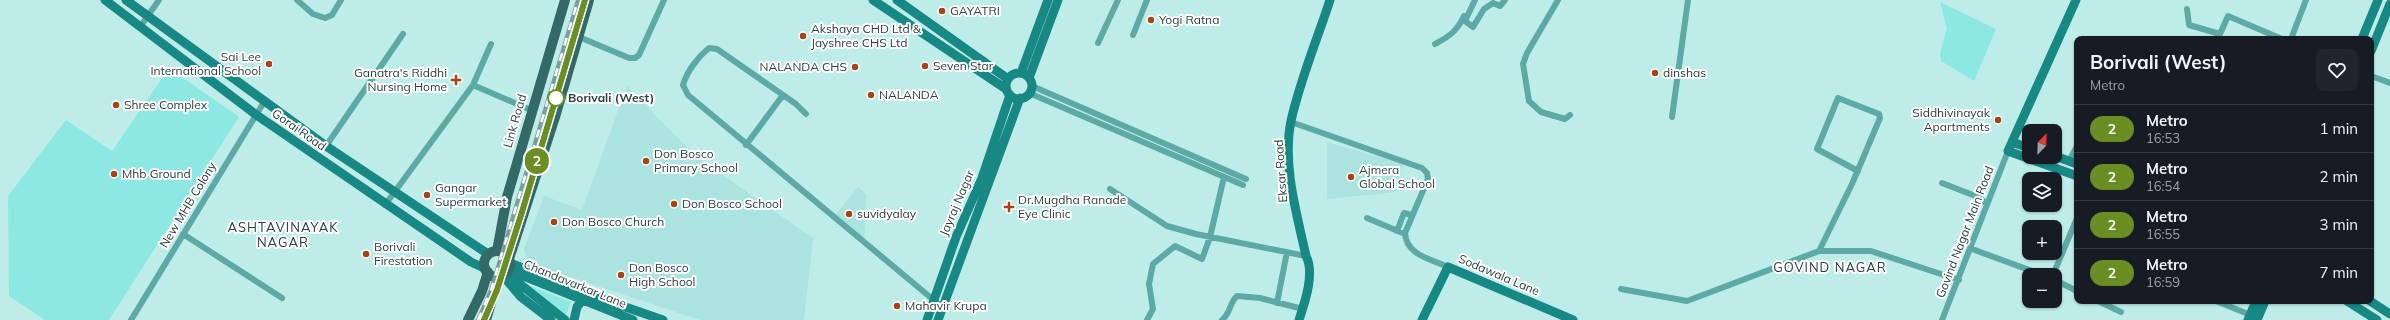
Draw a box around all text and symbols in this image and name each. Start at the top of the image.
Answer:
place label: GAYATRI [950,3,1000,18]
marker: GAYATRI [937,6,947,16]
place label: Yogi Ratna [1158,12,1219,27]
marker: Yogi Ratna [1146,15,1156,25]
place label: Akshaya CHD Ltd & Jayshree CHS Ltd [811,21,922,50]
marker: Akshaya CHD Ltd & Jayshree CHS Ltd [798,31,808,41]
place label: Sai Lee International School [150,49,261,78]
button: heart [2316,49,2358,91]
text: Borivali (West) [2090,50,2227,74]
place label: Seven Star [933,58,994,73]
marker: Sai Lee International School [264,59,274,69]
place label: NALANDA CHS [759,59,847,74]
marker: Seven Star [920,61,930,71]
marker: NALANDA CHS [850,62,860,72]
place label: Ganatra's Riddhi Nursing Home [354,65,447,94]
place label: dinshas [1663,65,1706,80]
marker: dinshas [1650,68,1660,78]
marker: Ganatra's Riddhi Nursing Home [450,74,462,86]
text: Metro [2090,77,2125,93]
place label: NALANDA [879,87,939,102]
marker: Borivali (West) [547,89,565,107]
place label: Borivali (West) [568,90,654,105]
marker: NALANDA [866,90,876,100]
street label: Link Road [500,92,529,149]
place label: Shree Complex [124,97,208,112]
marker: Shree Complex [111,100,121,110]
place label: Siddhivinayak Apartments [1912,105,1991,134]
street label: Gorai Road [269,106,329,154]
text: Metro [2146,111,2188,130]
marker: Siddhivinayak Apartments [1993,115,2003,125]
text: 1 min [2320,119,2358,138]
text: 2 [2108,120,2116,138]
north arrow [2022,124,2062,164]
map controls [2022,124,2062,308]
text: 16:53 [2146,130,2180,146]
street label: Eksar Road [1271,139,1290,203]
place label: Don Bosco Primary School [654,146,738,175]
line badge: 2 [524,148,550,174]
text: 2 [533,152,541,170]
marker: Don Bosco Primary School [641,156,651,166]
street label: New MHB Colony [156,159,219,250]
text: Metro [2146,159,2188,178]
place label: Ajmera Global School [1359,162,1435,191]
street label: Govind Nagar Main Road [1932,164,1997,300]
place label: Mhb Ground [122,166,191,181]
street label: Jayraj Nagar [936,167,977,238]
text: 2 min [2320,167,2358,186]
text: 2 [2108,168,2116,186]
marker: Mhb Ground [109,169,119,179]
marker: Ajmera Global School [1346,172,1356,182]
button: layers [2022,172,2062,212]
text: 16:54 [2146,178,2180,194]
place label: Gangar Supermarket [435,180,506,209]
marker: Gangar Supermarket [422,190,432,200]
place label: Dr.Mugdha Ranade Eye Clinic [1018,192,1126,221]
place label: Don Bosco School [682,196,782,211]
marker: Don Bosco School [669,199,679,209]
marker: Dr.Mugdha Ranade Eye Clinic [1003,201,1015,213]
place label: suvidyalay [857,206,917,221]
text: Metro [2146,207,2188,226]
marker: suvidyalay [844,209,854,219]
place label: Don Bosco Church [562,214,664,229]
text: 3 min [2320,215,2358,234]
text: 2 [2108,216,2116,234]
marker: Don Bosco Church [549,217,559,227]
district label: ASHTAVINAYAK NAGAR [228,219,338,250]
button: + [2022,220,2062,260]
text: 16:55 [2146,226,2180,242]
place label: Borivali Firestation [374,239,433,268]
marker: Borivali Firestation [361,249,371,259]
street label: Sodawala Lane [1456,251,1542,298]
text: Metro [2146,255,2188,274]
street label: Chandavarkar Lane [522,256,629,311]
district label: GOVIND NAGAR [1773,259,1887,275]
place label: Don Bosco High School [629,260,695,289]
text: 7 min [2320,263,2358,282]
text: 2 [2108,264,2116,282]
button: − [2022,268,2062,308]
marker: Don Bosco High School [616,270,626,280]
text: 16:59 [2146,274,2180,290]
place label: Mahavir Krupa [905,298,987,313]
marker: Mahavir Krupa [892,301,902,311]

